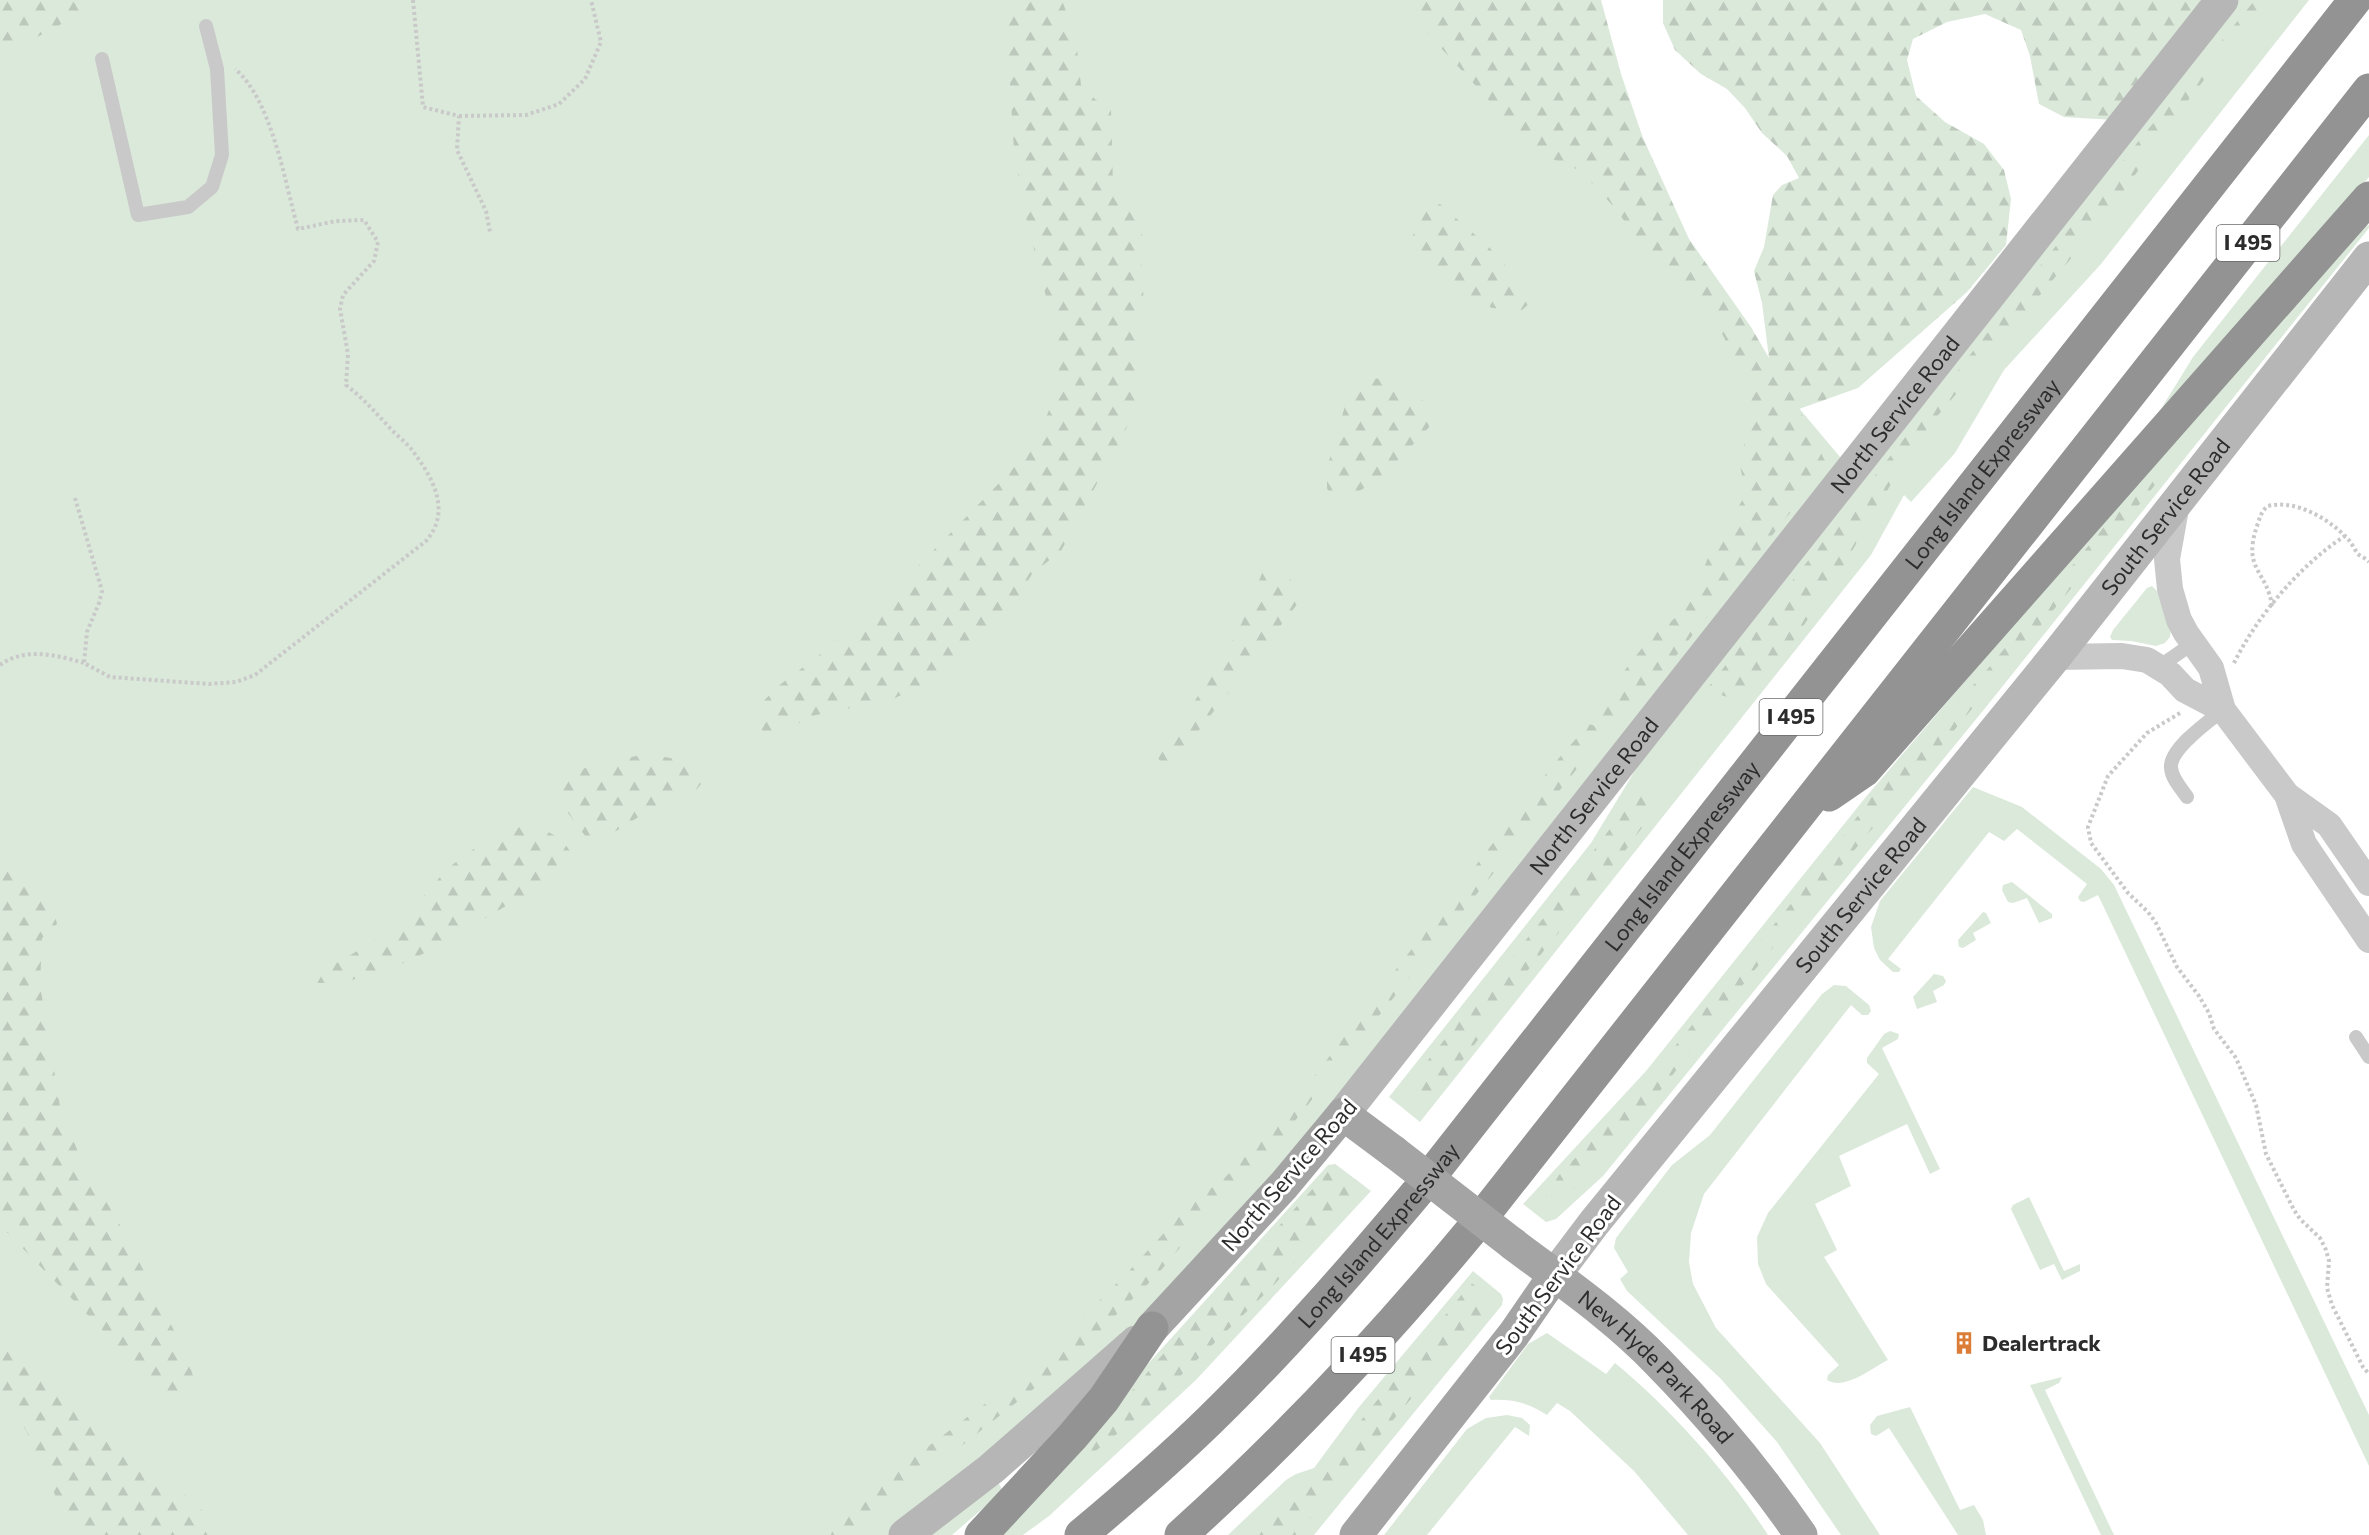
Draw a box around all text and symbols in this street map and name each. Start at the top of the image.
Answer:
road number: I 495 [2216,225,2280,261]
street label: North Service Road [1824,330,1965,498]
street label: Long Island Expressway [1899,373,2065,574]
street label: South Service Road [2095,432,2235,600]
road number: I 495 [1760,699,1822,735]
street label: North Service Road [1523,712,1664,880]
street label: Long Island Expressway [1598,755,1765,956]
street label: South Service Road [1789,812,1932,978]
street label: North Service Road [1215,1093,1362,1256]
street label: Long Island Expressway [1292,1137,1464,1333]
street label: South Service Road [1489,1190,1626,1360]
street label: New Hyde Park Road [1573,1284,1740,1449]
place label: Dealertrack [1982,1329,2101,1356]
building icon: Dealertrack [1951,1330,1977,1356]
road number: I 495 [1332,1337,1394,1373]

